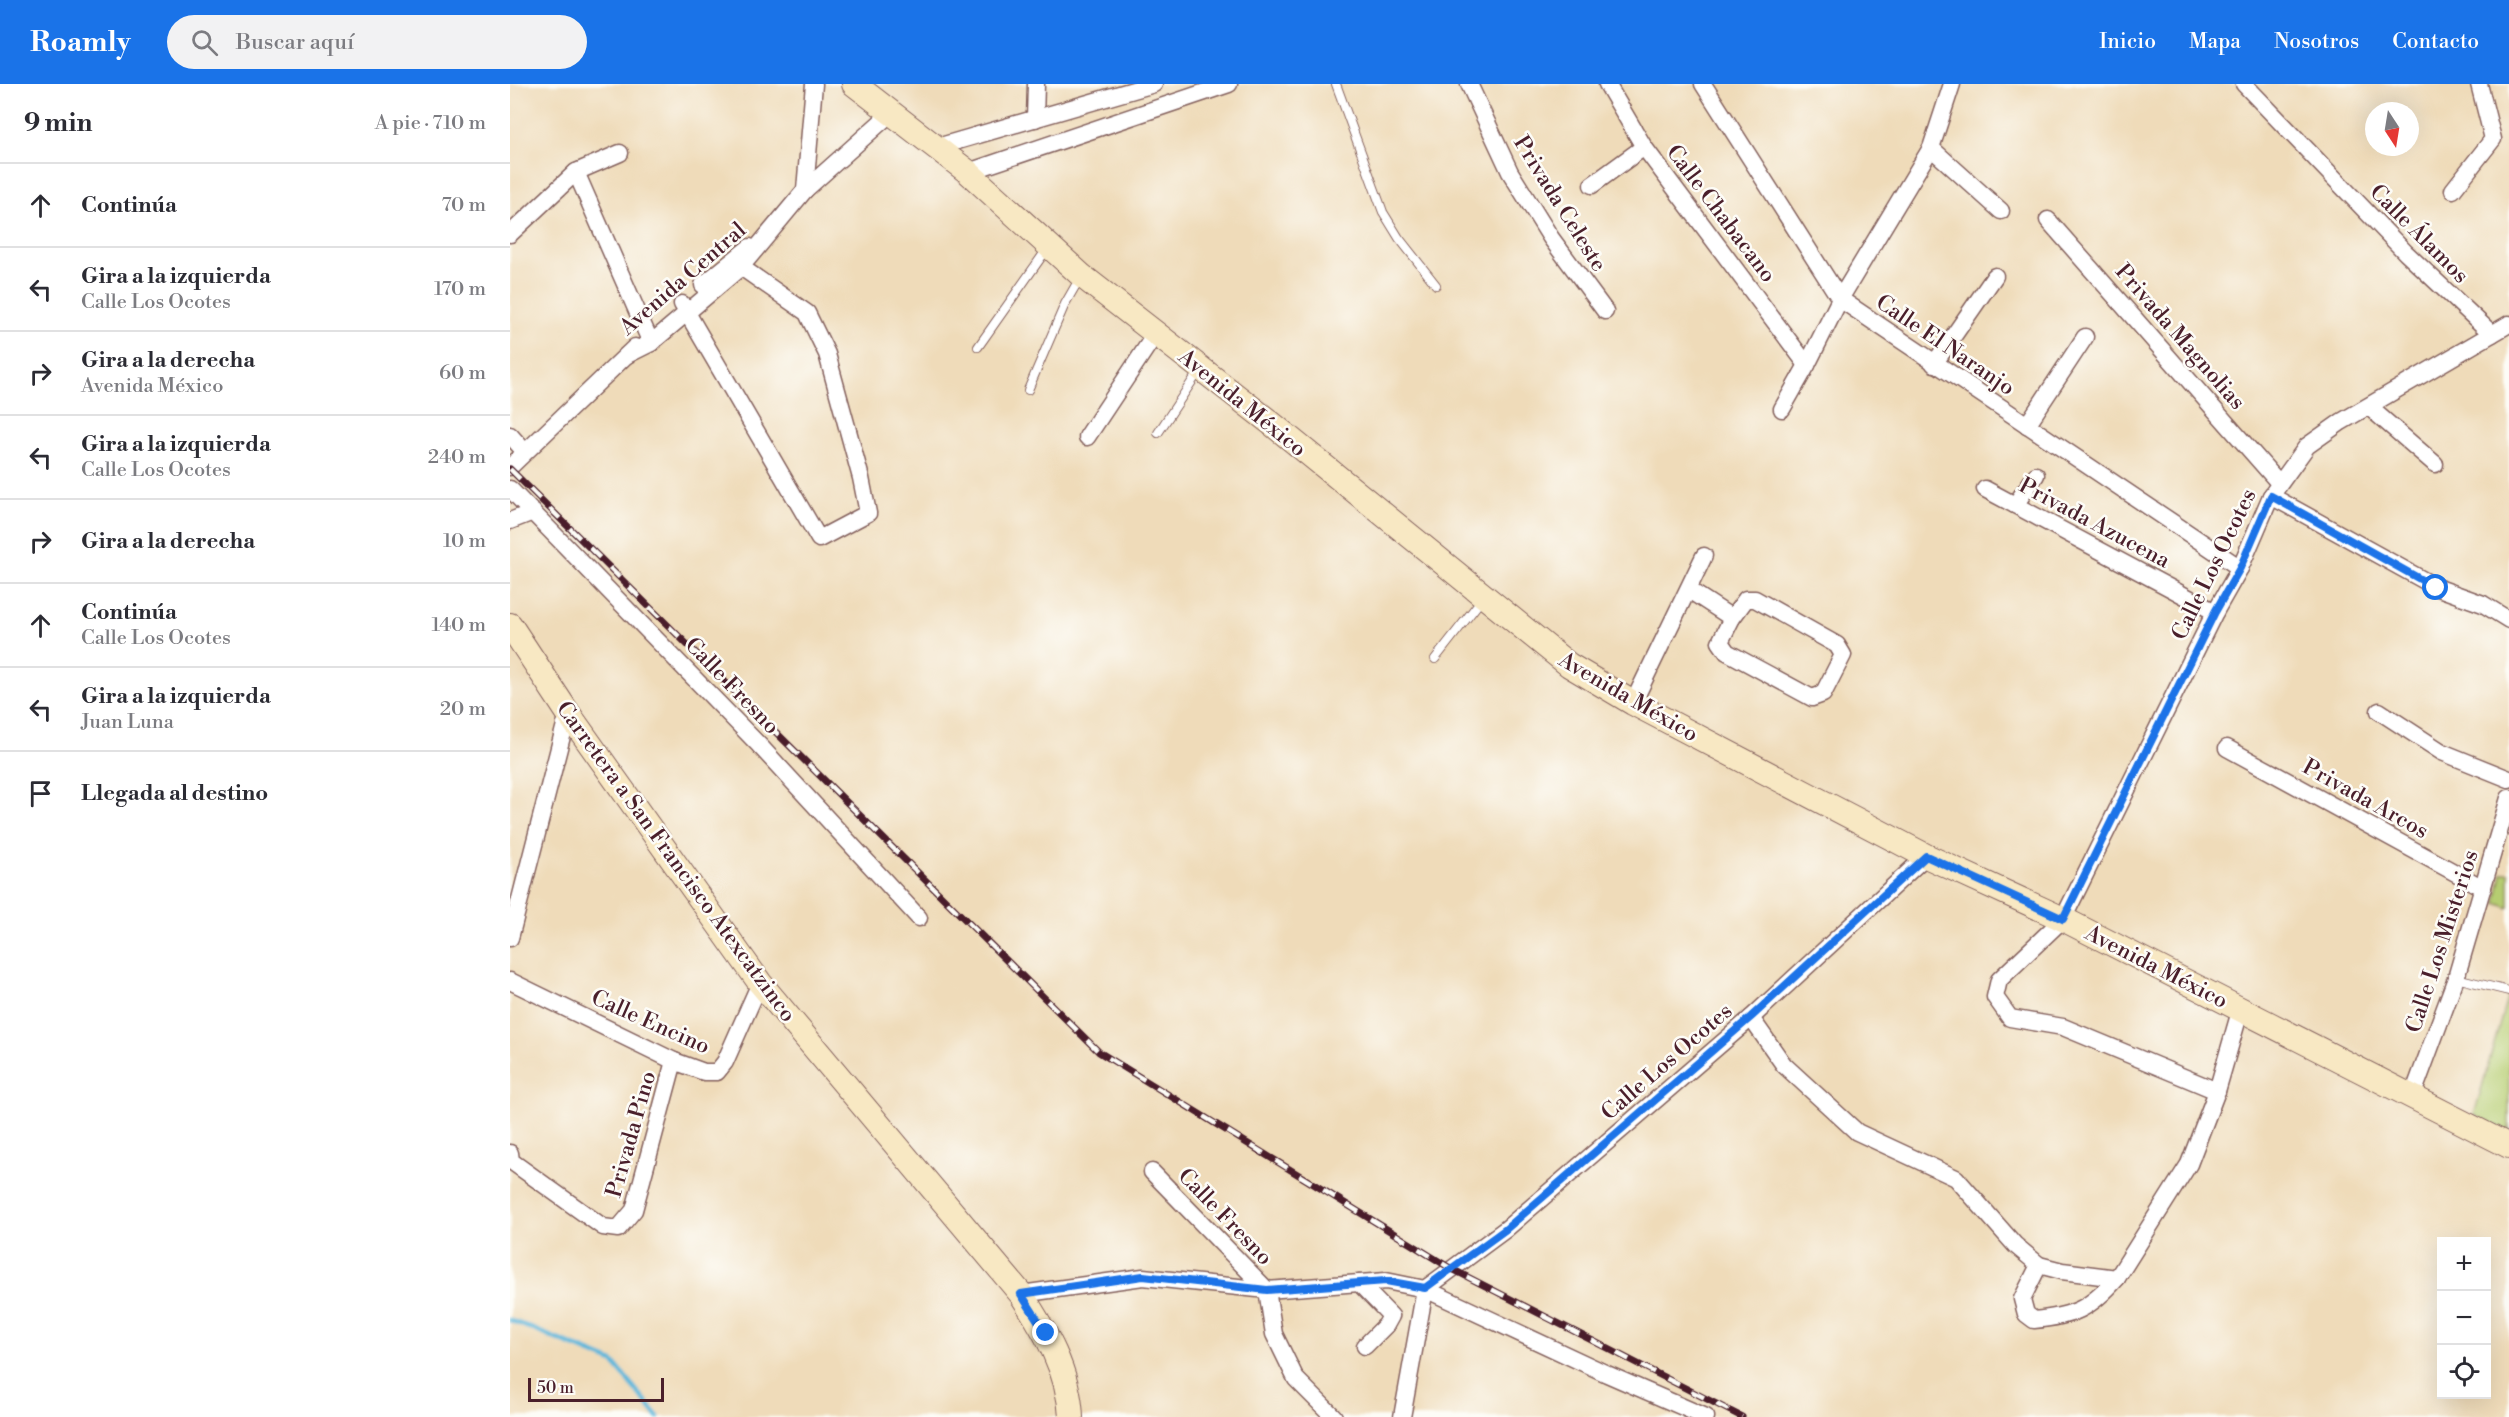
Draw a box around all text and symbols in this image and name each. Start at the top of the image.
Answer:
search box [167,15,587,69]
text: Roamly [30,25,131,60]
icon: search [188,26,221,59]
text: Buscar aquí [236,29,354,56]
text: Inicio [2099,29,2156,55]
text: Mapa [2189,29,2241,55]
text: Nosotros [2274,29,2359,55]
text: Contacto [2392,29,2479,55]
north arrow [2365,102,2419,156]
text: 9 min [24,107,92,139]
text: A pie · 710 m [375,111,486,136]
street label: Privada Celeste [1507,131,1612,277]
street label: Calle Chabacano [1660,140,1781,288]
street label: Calle Álamos [2364,178,2475,289]
icon: ahead [24,189,57,222]
text: Continúa [81,192,177,219]
text: 70 m [442,193,486,218]
street label: Avenida Central [614,217,752,342]
street label: Privada Magnolias [2109,259,2251,415]
text: Gira a la izquierda [81,263,271,290]
icon: left [24,273,57,306]
text: 170 m [434,277,486,302]
street label: Calle El Naranjo [1871,289,2020,402]
text: Calle Los Ocotes [81,290,231,315]
street label: Avenida México [1172,343,1311,463]
text: Gira a la derecha [81,347,255,374]
icon: right [24,357,57,390]
text: 60 m [439,361,486,386]
text: Avenida México [81,374,223,399]
text: Gira a la izquierda [81,431,271,458]
icon: left [24,441,57,474]
text: 240 m [428,445,486,470]
text: Calle Los Ocotes [81,458,231,483]
street label: Privada Azucena [2014,472,2175,575]
street label: Calle Los Ocotes [2166,485,2263,645]
icon: right [24,525,57,558]
text: Gira a la derecha [81,528,255,555]
text: 10 m [443,529,486,554]
route start [2422,574,2448,600]
text: Continúa [81,599,177,626]
icon: ahead [24,609,57,642]
text: 140 m [431,613,486,638]
text: Calle Los Ocotes [81,626,231,651]
street label: Calle Fresno [679,632,785,740]
street label: Avenida México [1553,646,1703,748]
text: Gira a la izquierda [81,683,271,710]
icon: left [24,693,57,726]
street label: Carretera a San Francisco Atexcatzinco [550,696,801,1028]
text: 20 m [440,697,486,722]
text: Juan Luna [81,710,174,735]
street label: Privada Arcos [2298,754,2433,845]
icon: arrive [24,777,57,810]
text: Llegada al destino [81,780,268,807]
street label: Calle Los Misterios [2400,847,2485,1036]
street label: Avenida México [2080,919,2232,1015]
street label: Calle Encino [587,984,714,1061]
street label: Calle Los Ocotes [1596,998,1738,1126]
street label: Privada Pino [601,1068,662,1201]
street label: Calle Fresno [1172,1163,1278,1271]
map controls [2437,1237,2491,1399]
button: + [2437,1237,2491,1291]
button: − [2437,1291,2491,1345]
route end [1032,1319,1058,1345]
button: locate [2437,1345,2491,1399]
scale bar [528,1375,664,1402]
text: 50 m [537,1378,574,1398]

